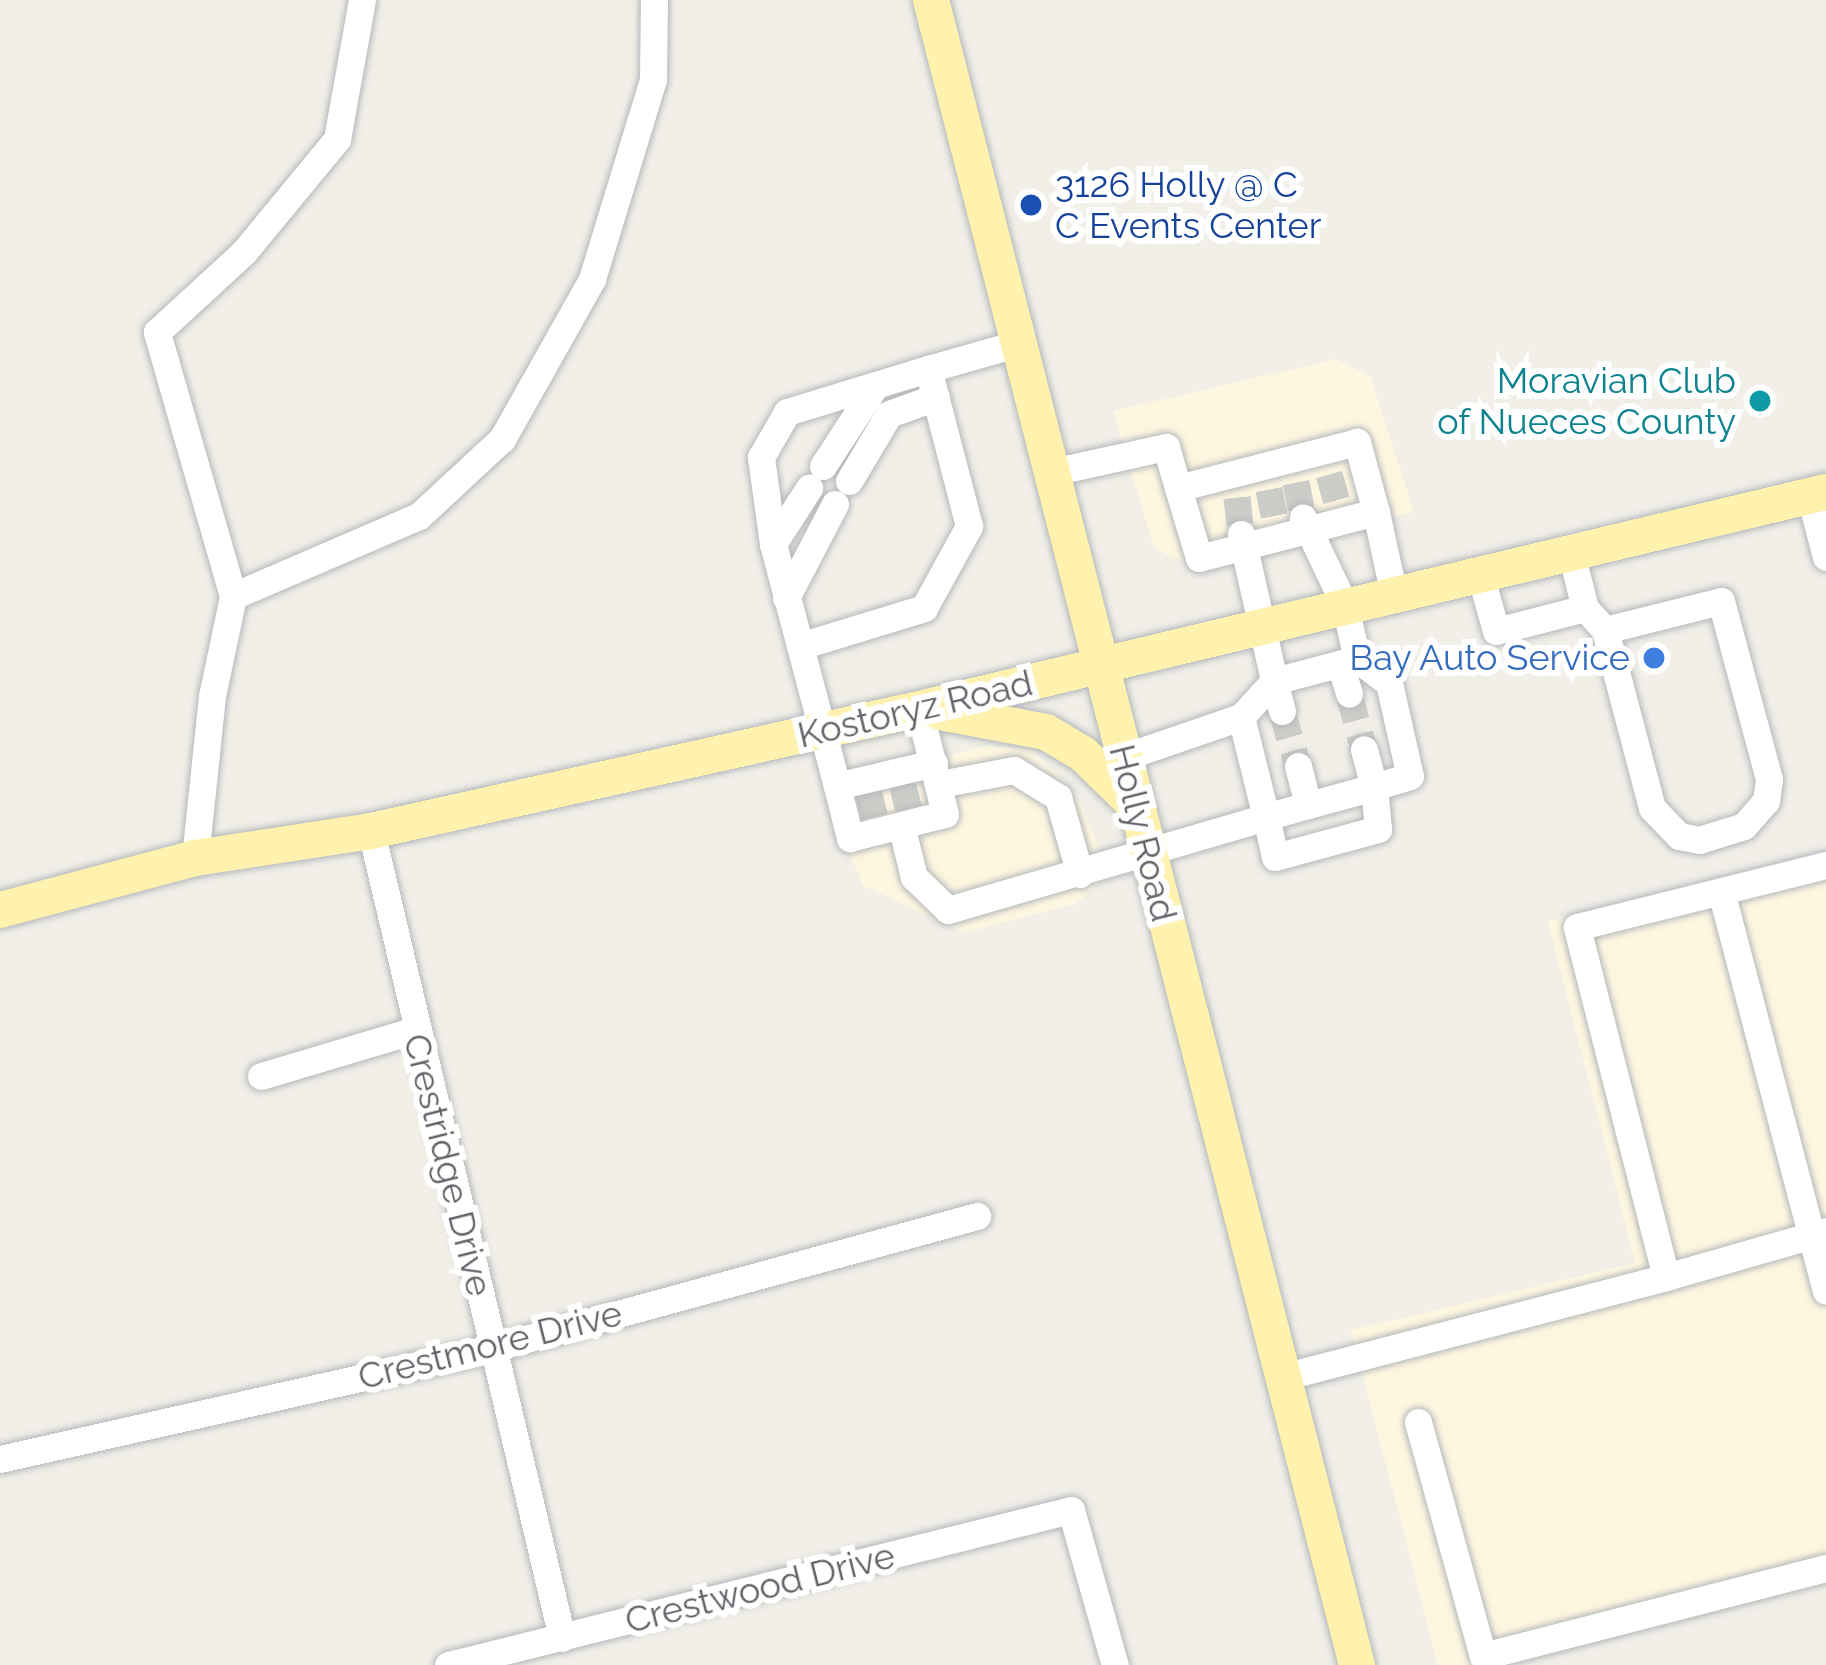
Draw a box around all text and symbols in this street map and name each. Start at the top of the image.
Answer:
place label: 3126 Holly @ C C Events Center [1055,162,1321,247]
marker: 3126 Holly @ C C Events Center [1018,192,1044,218]
place label: Moravian Club of Nueces County [1436,358,1736,443]
marker: Moravian Club of Nueces County [1747,388,1773,414]
place label: Bay Auto Service [1347,636,1630,680]
marker: Bay Auto Service [1641,645,1667,671]
street label: Kostoryz Road [794,661,1036,757]
street label: Holly Road [1100,740,1186,926]
street label: Crestridge Drive [395,1029,501,1301]
street label: Crestmore Drive [354,1291,626,1399]
street label: Crestwood Drive [621,1534,899,1642]

